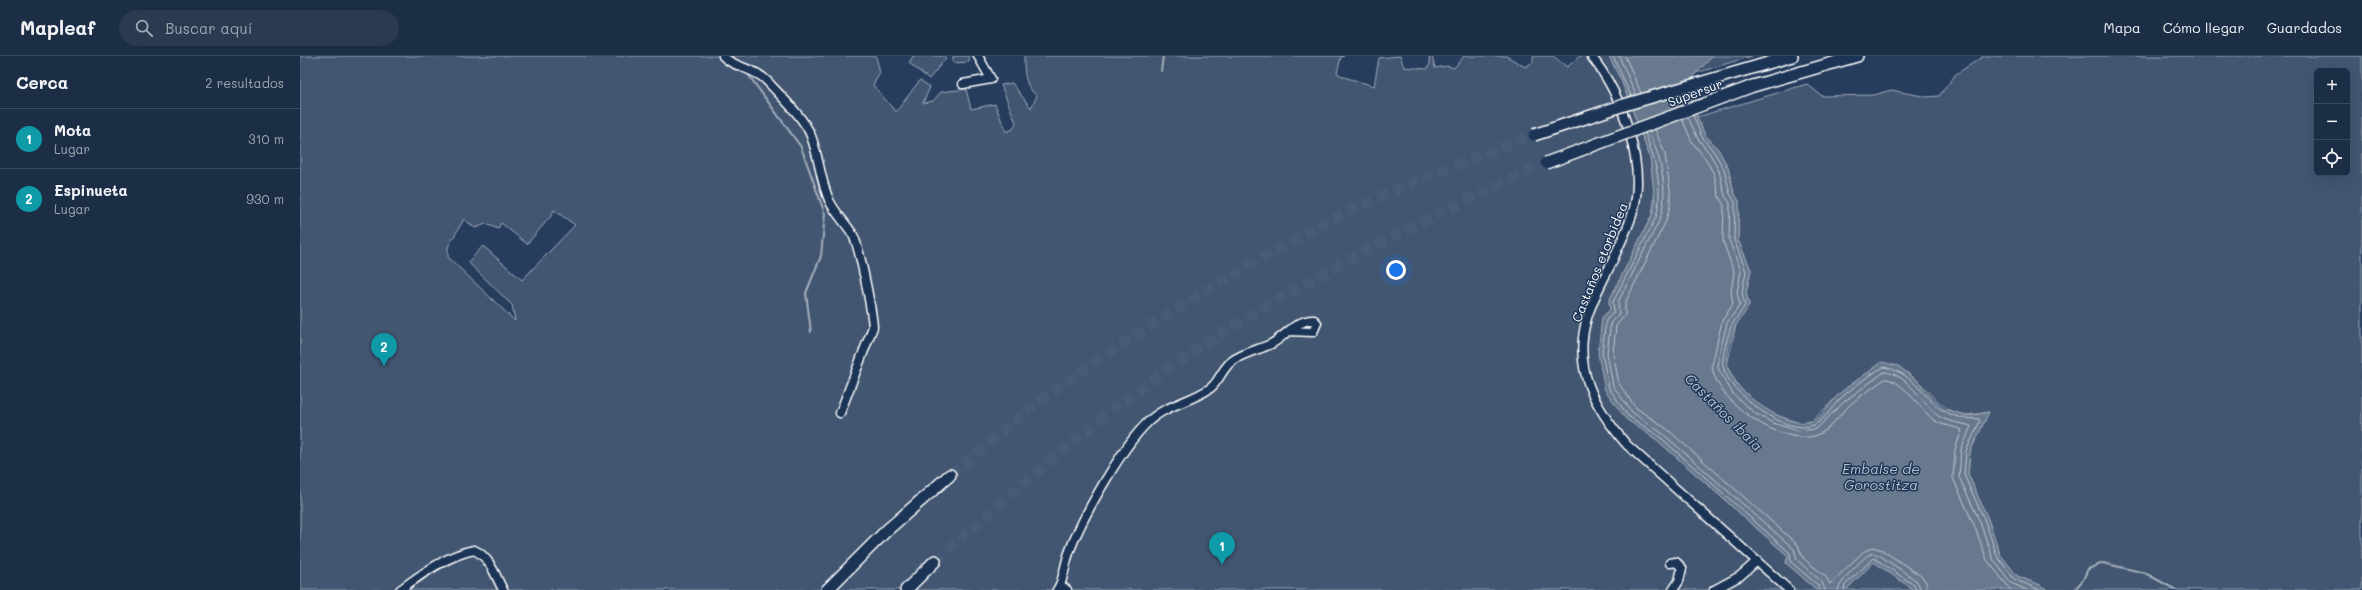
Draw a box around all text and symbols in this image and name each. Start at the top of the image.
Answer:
search box [119,10,399,46]
text: Mapleaf [20,15,95,40]
icon: search [133,17,155,39]
text: Buscar aquí [165,18,252,38]
text: Mapa [2104,18,2141,37]
text: Cómo llegar [2163,18,2245,37]
text: Guardados [2267,18,2342,37]
map controls [2314,68,2350,176]
button: + [2314,68,2350,104]
text: Cerca [16,71,68,93]
text: 2 resultados [205,74,284,91]
street label: Supersur [1665,74,1725,110]
button: − [2314,104,2350,140]
text: Mota [54,120,91,140]
text: 1 [26,130,32,147]
text: 310 m [248,130,284,147]
text: Lugar [54,140,90,157]
button: locate [2314,140,2350,176]
text: Espinueta [54,180,128,200]
text: 2 [25,190,33,207]
text: 930 m [246,190,284,207]
text: Lugar [54,200,90,217]
street label: Castaños etorbidea [1567,200,1631,324]
your location [1386,260,1406,280]
pin: 2 [371,333,397,366]
water label: Castaños ibaia [1681,369,1767,455]
water label: Embalse de Gorostitza [1842,459,1920,494]
pin: 1 [1209,532,1235,565]

